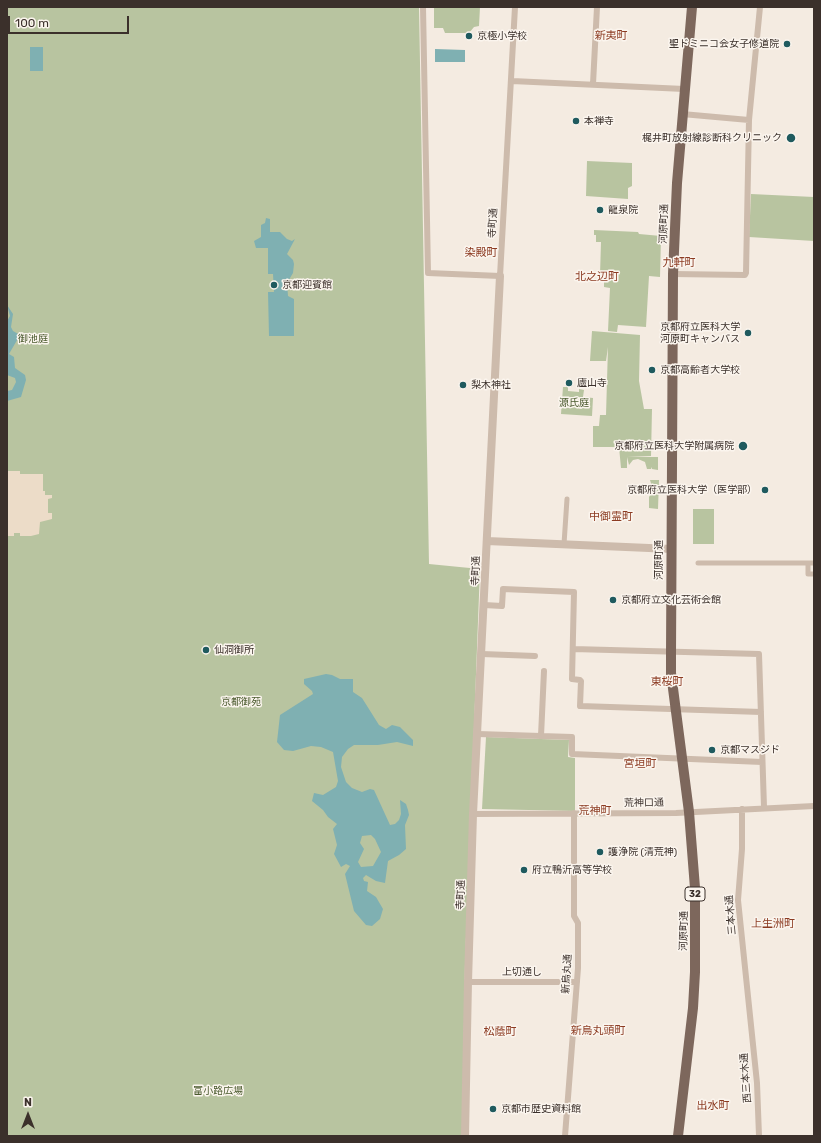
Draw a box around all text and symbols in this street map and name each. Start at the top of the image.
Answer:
scale bar [10,8,131,34]
text: 100 m [15,16,49,30]
district label: 新夷町 [595,29,627,43]
place label: 京極小学校 [477,30,527,42]
marker: 京極小学校 [464,31,474,41]
place label: 聖ドミニコ会女子修道院 [669,38,779,50]
marker: 聖ドミニコ会女子修道院 [782,39,792,49]
place label: 本禅寺 [584,115,614,127]
marker: 本禅寺 [571,116,581,126]
place label: 梶井町放射線診断科クリニック [642,132,782,144]
marker: 梶井町放射線診断科クリニック [785,132,797,144]
place label: 龍泉院 [608,204,638,216]
street label: 河原町通 [657,204,671,244]
marker: 龍泉院 [595,205,605,215]
street label: 寺町通 [486,208,500,238]
district label: 染殿町 [465,246,497,260]
district label: 九軒町 [663,256,695,270]
district label: 北之辺町 [575,270,619,284]
place label: 京都迎賓館 [282,279,332,291]
marker: 京都迎賓館 [269,280,279,290]
place label: 京都府立医科大学 河原町キャンパス [660,321,740,344]
marker: 京都府立医科大学 河原町キャンパス [743,328,753,338]
park label: 御池庭 [18,333,48,345]
place label: 京都高齢者大学校 [660,364,740,376]
marker: 京都高齢者大学校 [647,365,657,375]
place label: 廬山寺 [577,377,607,389]
marker: 廬山寺 [564,378,574,388]
place label: 梨木神社 [471,379,511,391]
marker: 梨木神社 [458,380,468,390]
park label: 源氏庭 [559,397,589,409]
place label: 京都府立医科大学附属病院 [614,440,734,452]
marker: 京都府立医科大学附属病院 [737,440,749,452]
place label: 京都府立医科大学（医学部） [627,484,757,496]
marker: 京都府立医科大学（医学部） [760,485,770,495]
district label: 中御霊町 [589,510,633,524]
street label: 河原町通 [653,540,665,580]
street label: 寺町通 [469,556,483,586]
place label: 京都府立文化芸術会館 [621,594,721,606]
marker: 京都府立文化芸術会館 [608,595,618,605]
place label: 仙洞御所 [214,644,254,656]
marker: 仙洞御所 [201,645,211,655]
district label: 東桜町 [651,675,683,689]
park label: 京都御苑 [221,696,261,708]
place label: 京都マスジド [720,744,780,756]
marker: 京都マスジド [707,745,717,755]
district label: 宮垣町 [624,757,656,771]
street label: 荒神口通 [624,797,664,809]
district label: 荒神町 [579,804,611,818]
place label: 護浄院 (清荒神) [608,846,677,858]
marker: 護浄院 (清荒神) [595,847,605,857]
place label: 府立鴨沂高等学校 [532,864,612,876]
marker: 府立鴨沂高等学校 [519,865,529,875]
street label: 寺町通 [454,880,468,910]
road number: 32 [685,887,705,901]
street label: 三本木通 [723,895,739,935]
street label: 河原町通 [678,911,690,951]
district label: 上生洲町 [751,917,795,931]
street label: 新烏丸通 [560,954,574,994]
street label: 上切通し [502,966,542,978]
district label: 新烏丸頭町 [571,1024,625,1038]
district label: 松蔭町 [484,1025,516,1039]
street label: 西三本木通 [738,1053,754,1103]
park label: 富小路広場 [193,1085,243,1097]
north arrow [8,1095,48,1135]
text: N [24,1096,32,1109]
district label: 出水町 [697,1099,729,1113]
place label: 京都市歴史資料館 [501,1103,581,1115]
marker: 京都市歴史資料館 [488,1104,498,1114]

